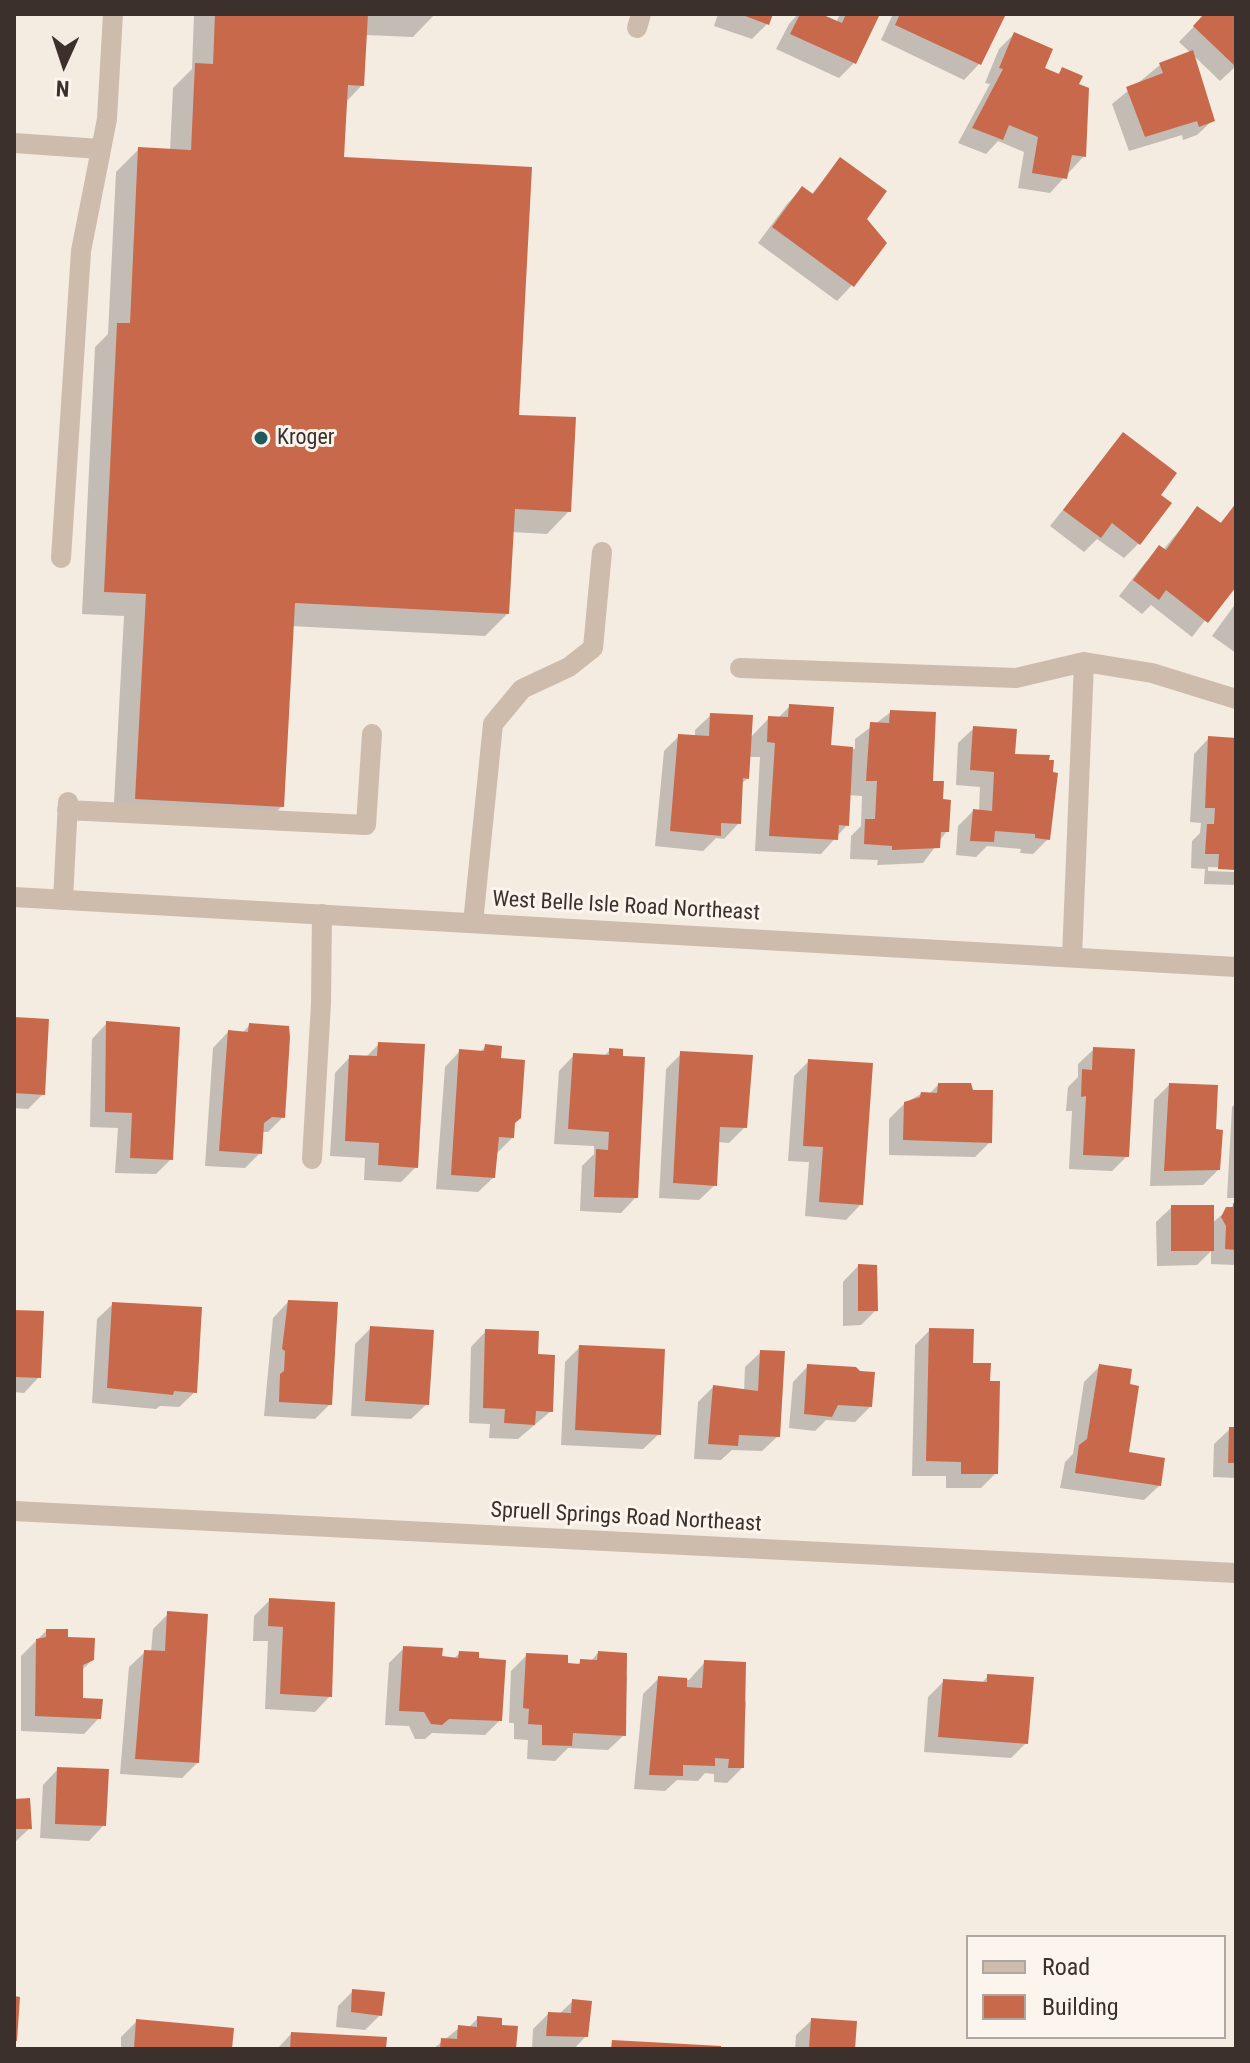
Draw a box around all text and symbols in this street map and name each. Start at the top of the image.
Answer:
north arrow [24,24,104,104]
text: N [55,76,70,101]
place label: Kroger [277,425,334,451]
marker: Kroger [252,429,270,447]
street label: West Belle Isle Road Northeast [492,887,760,927]
street label: Spruell Springs Road Northeast [490,1498,762,1538]
legend [966,1935,1226,2039]
text: Road [1042,1953,1090,1981]
text: Building [1042,1993,1119,2021]

